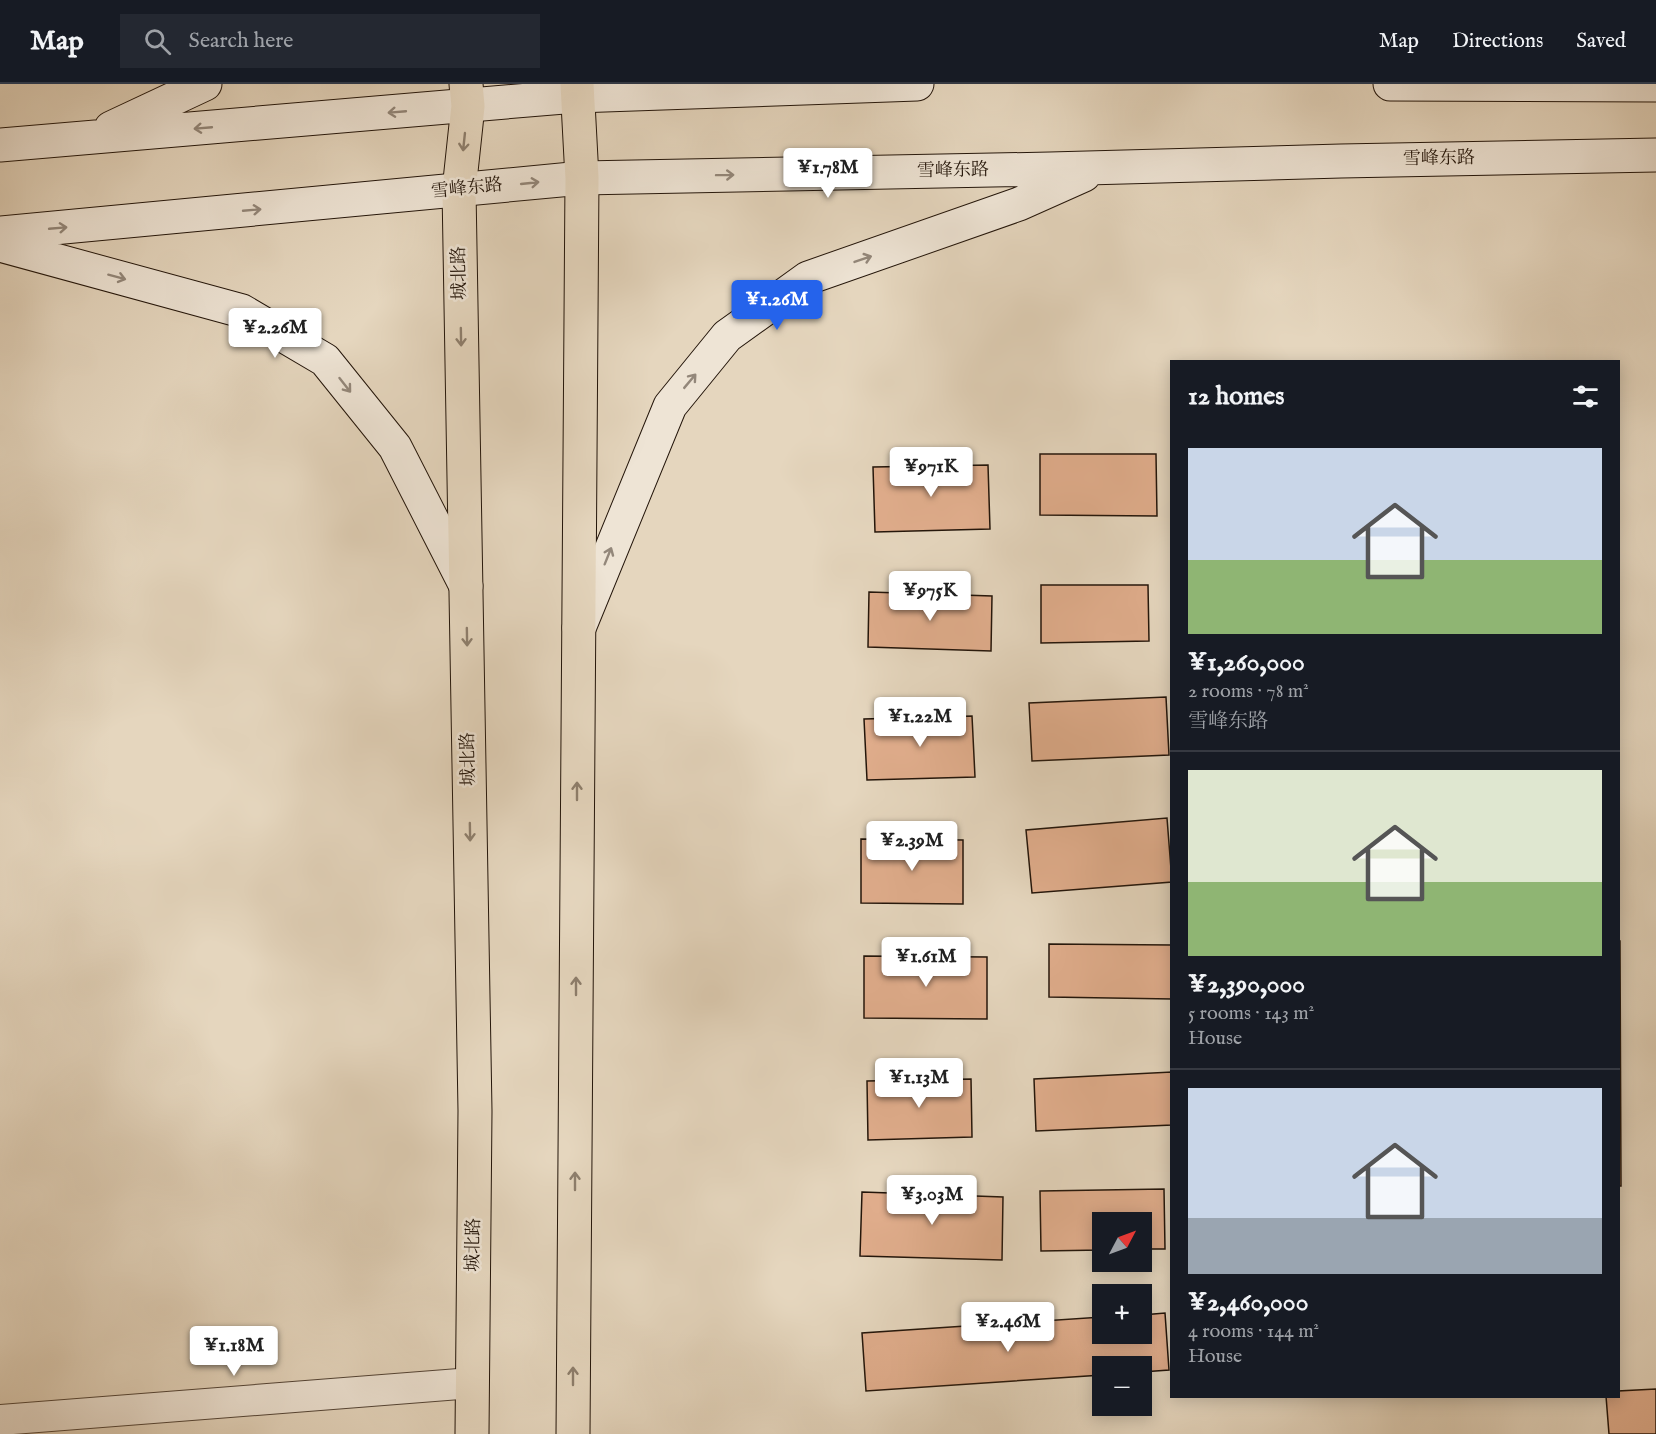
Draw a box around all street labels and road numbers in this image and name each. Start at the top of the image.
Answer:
street label: 雪峰东路 [1403,147,1475,171]
street label: 雪峰东路 [917,159,989,183]
street label: 雪峰东路 [430,174,504,204]
street label: 城北路 [448,246,472,300]
street label: 城北路 [457,732,481,786]
street label: 城北路 [462,1218,486,1272]

